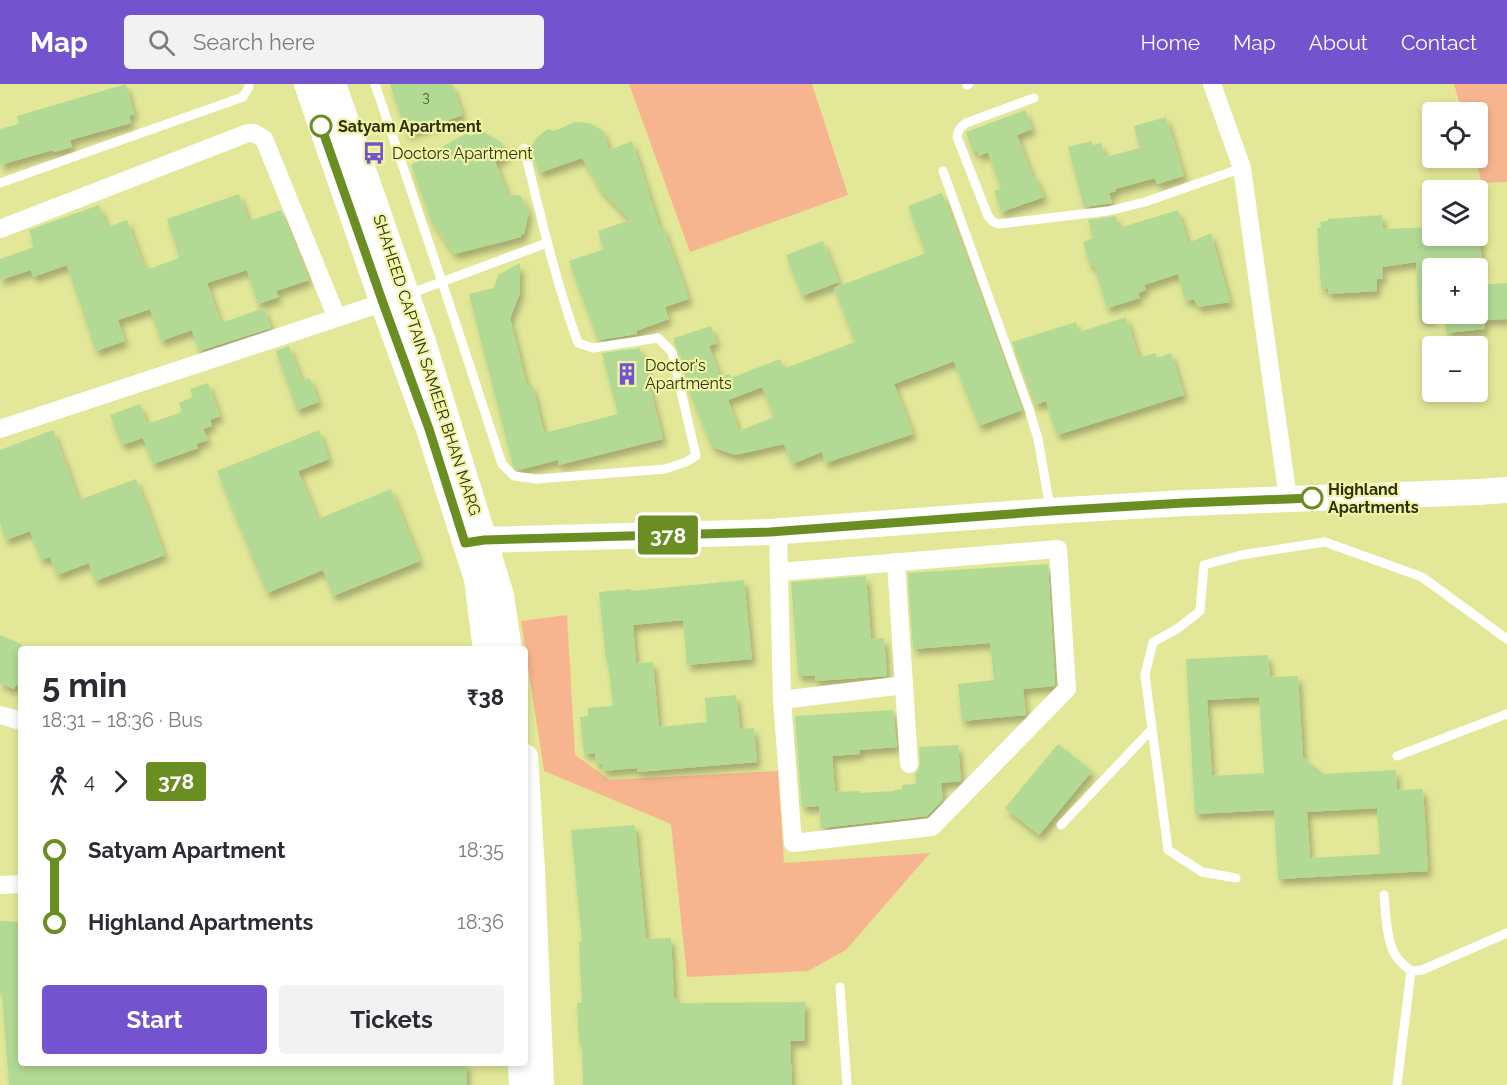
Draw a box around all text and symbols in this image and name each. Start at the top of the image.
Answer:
search box [124,15,544,69]
text: Map [30,26,88,59]
icon: search [145,26,178,59]
text: Search here [193,29,315,55]
text: Home [1141,30,1200,55]
text: Map [1233,30,1276,55]
text: About [1309,30,1368,55]
text: Contact [1401,30,1477,55]
house number: 3 [422,89,430,105]
map controls [1422,102,1488,402]
button: locate [1422,102,1488,168]
marker: Satyam Apartment [310,115,332,137]
place label: Satyam Apartment [338,117,482,136]
bus stop icon: Doctors Apartment [361,140,387,166]
place label: Doctors Apartment [392,144,533,163]
button: layers [1422,180,1488,246]
street label: SHAHEED CAPTAIN SAMEER BHAN MARG [369,212,485,518]
button: + [1422,258,1488,324]
button: − [1422,336,1488,402]
place label: Doctor's Apartments [645,356,732,393]
building icon: Doctor's Apartments [614,361,640,387]
place label: Highland Apartments [1328,480,1419,517]
marker: Highland Apartments [1301,487,1323,509]
line badge: 378 [634,516,702,554]
text: 378 [650,523,686,548]
text: 5 min [42,666,127,705]
text: ₹38 [467,684,504,710]
text: 18:31 – 18:36 · Bus [42,708,203,732]
icon: walk [42,765,75,798]
icon: forward [104,765,137,798]
text: 4 [84,769,95,793]
text: 378 [158,769,194,794]
text: Satyam Apartment [88,837,286,863]
text: 18:35 [458,838,504,862]
text: Highland Apartments [88,909,313,935]
text: 18:36 [457,910,504,934]
button: Start [42,985,267,1054]
button: Tickets [279,985,504,1054]

